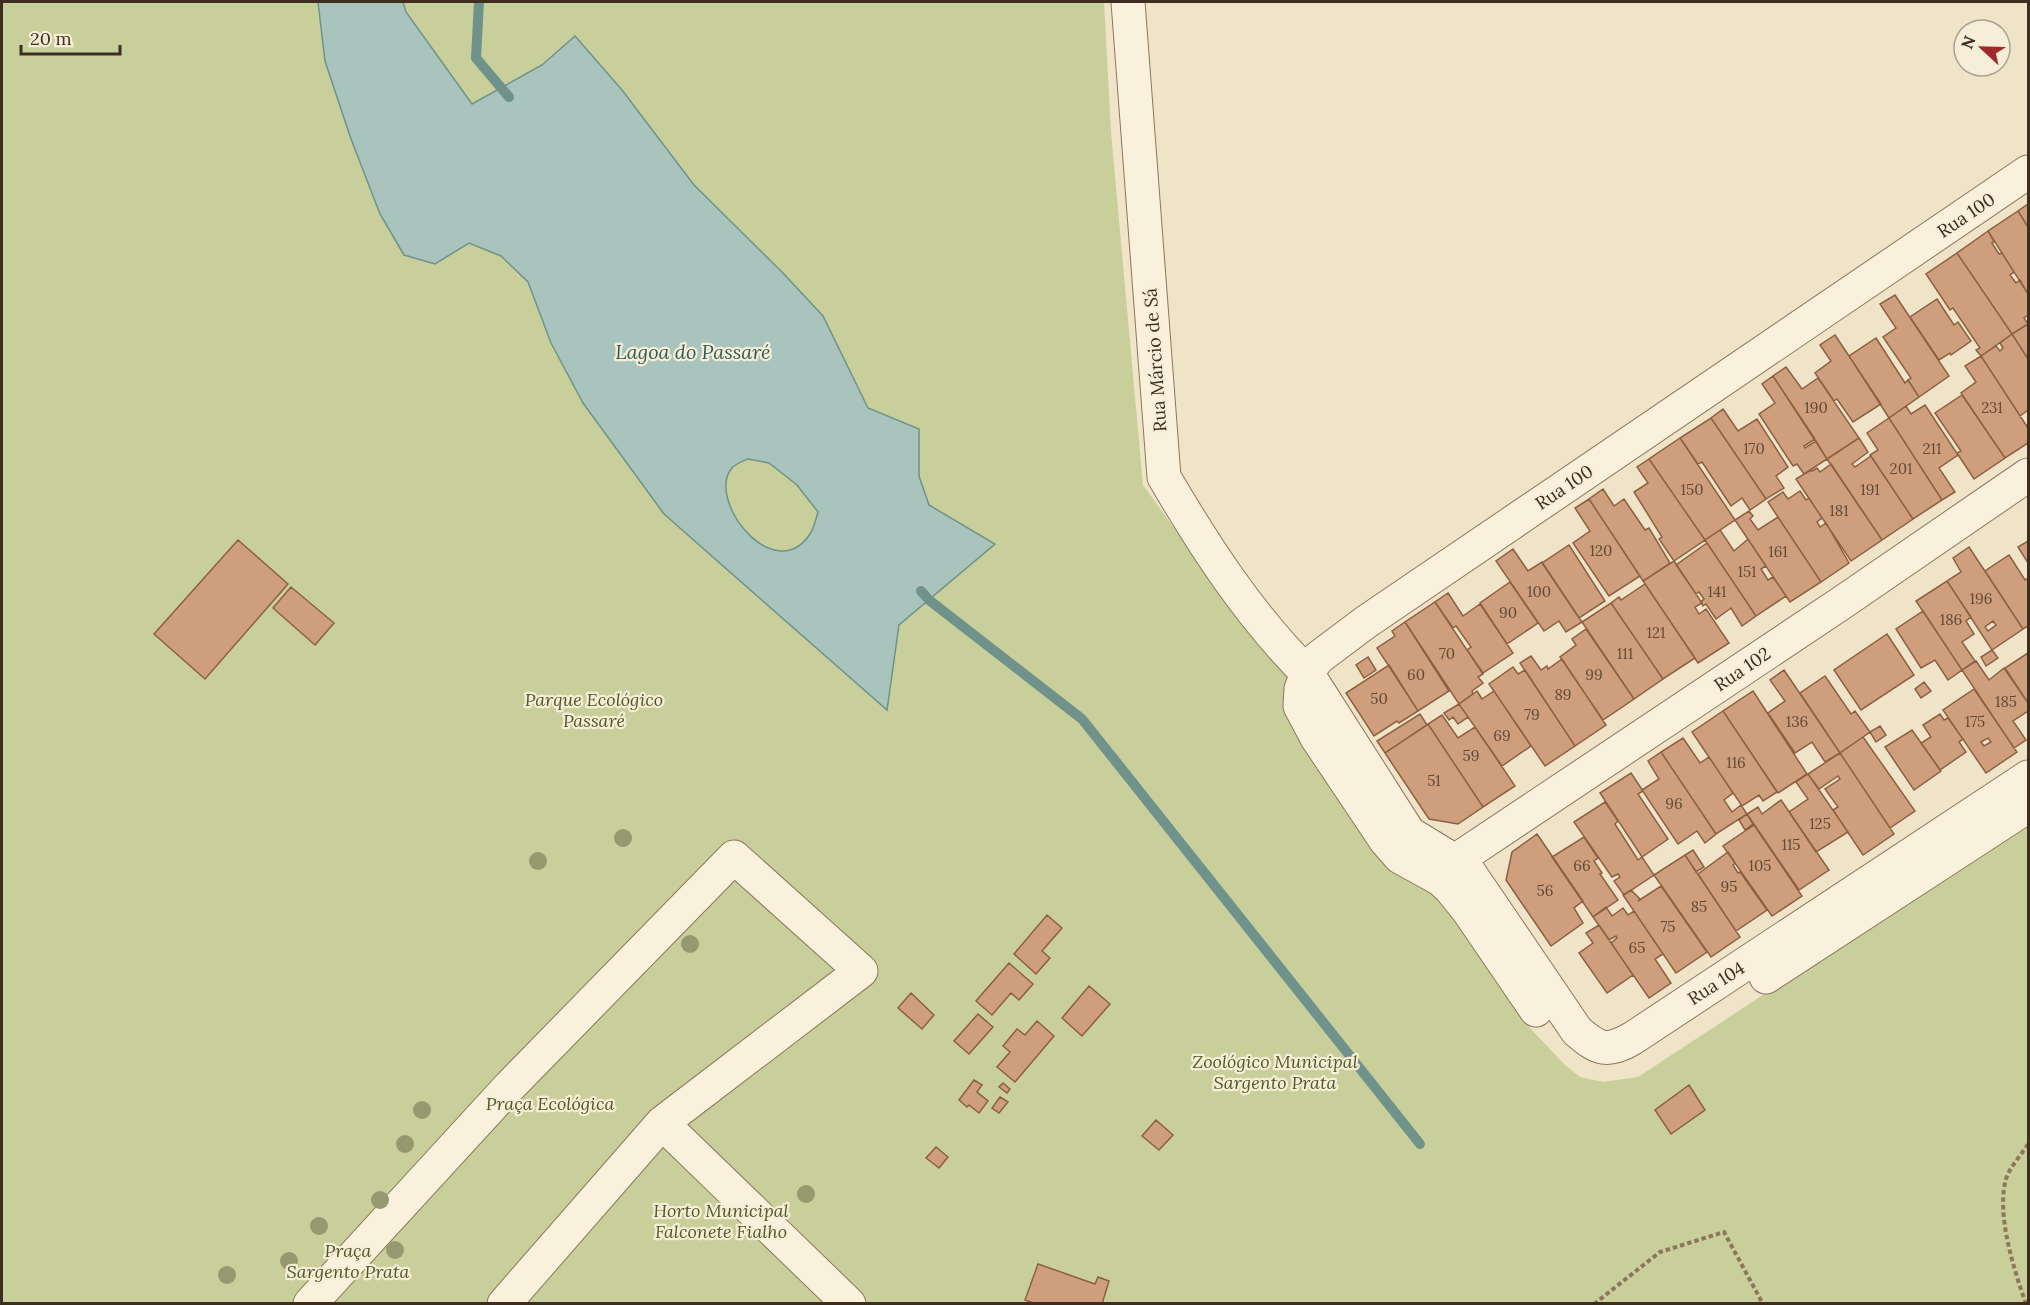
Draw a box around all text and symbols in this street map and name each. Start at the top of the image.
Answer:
scale bar [21,18,120,56]
north arrow [1952,18,2012,78]
text: 20 m [30,27,72,50]
text: N [1957,33,1980,52]
street label: Rua 100 [1933,187,1999,243]
street label: Rua Márcio de Sá [1138,287,1172,433]
water label: Lagoa do Passaré [615,339,771,364]
house number: 190 [1804,398,1828,417]
house number: 231 [1981,398,2003,417]
house number: 170 [1743,439,1765,458]
house number: 211 [1923,439,1941,458]
street label: Rua 100 [1531,459,1597,515]
house number: 201 [1890,459,1912,478]
house number: 150 [1681,480,1703,499]
house number: 191 [1860,480,1880,499]
house number: 181 [1829,501,1849,520]
house number: 120 [1590,541,1612,560]
house number: 161 [1768,542,1788,561]
house number: 151 [1737,562,1757,581]
house number: 100 [1527,582,1551,601]
house number: 141 [1707,582,1727,601]
house number: 196 [1970,589,1992,608]
house number: 90 [1499,603,1517,622]
house number: 186 [1940,610,1962,629]
house number: 121 [1647,623,1665,642]
street label: Rua 102 [1709,642,1775,696]
house number: 70 [1439,644,1455,663]
house number: 111 [1617,644,1633,663]
house number: 60 [1407,665,1425,684]
house number: 99 [1585,665,1603,684]
house number: 89 [1555,685,1572,704]
park label: Parque Ecológico Passaré [525,688,663,732]
house number: 50 [1370,689,1388,708]
house number: 185 [1995,692,2017,711]
house number: 79 [1524,705,1540,724]
house number: 136 [1786,712,1808,731]
house number: 175 [1965,712,1985,731]
house number: 69 [1493,726,1511,745]
house number: 59 [1463,746,1479,765]
house number: 116 [1726,753,1746,772]
house number: 51 [1427,771,1441,790]
house number: 96 [1665,794,1683,813]
house number: 125 [1809,814,1831,833]
house number: 115 [1781,835,1801,854]
house number: 66 [1573,856,1591,875]
house number: 105 [1749,856,1771,875]
house number: 95 [1721,877,1737,896]
house number: 56 [1537,881,1553,900]
house number: 85 [1691,897,1707,916]
house number: 75 [1660,917,1676,936]
house number: 65 [1629,938,1645,957]
street label: Rua 104 [1683,956,1749,1010]
park label: Zoológico Municipal Sargento Prata [1192,1050,1358,1094]
park label: Praça Ecológica [486,1092,614,1115]
park label: Horto Municipal Falconete Fialho [653,1199,789,1243]
park label: Praça Sargento Prata [287,1239,410,1283]

